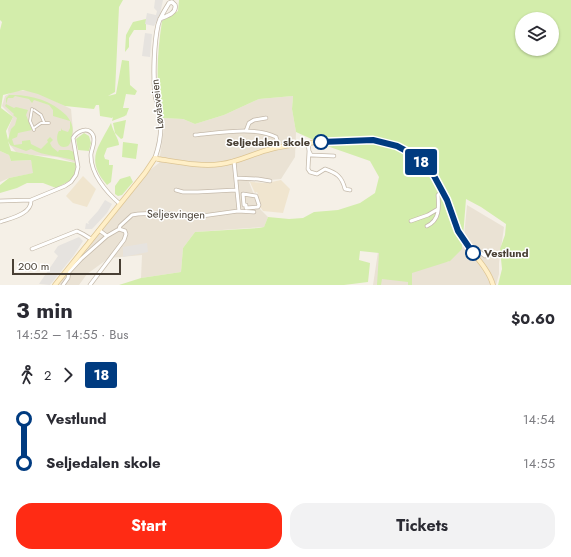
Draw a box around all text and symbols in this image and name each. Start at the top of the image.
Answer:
map controls [515,12,559,56]
button: layers [515,12,559,56]
street label: Løvåsveien [146,78,168,130]
place label: Seljedalen skole [226,134,310,150]
marker: Seljedalen skole [313,134,329,150]
line badge: 18 [403,149,439,175]
text: 18 [413,152,429,172]
street label: Seljesvingen [147,205,205,223]
marker: Vestlund [465,245,481,261]
place label: Vestlund [483,245,529,261]
scale bar [12,257,121,276]
text: 200 m [18,258,49,274]
text: 3 min [16,294,73,326]
text: $0.60 [511,308,555,330]
text: 14:52 – 14:55 · Bus [16,325,129,344]
icon: walk [16,364,38,386]
icon: forward [57,364,79,386]
text: 18 [93,365,109,385]
text: 2 [44,366,51,385]
text: Vestlund [46,408,107,430]
text: 14:54 [523,410,555,429]
text: Seljedalen skole [46,452,161,474]
text: 14:55 [523,454,555,473]
button: Start [16,503,282,549]
button: Tickets [290,503,555,549]

